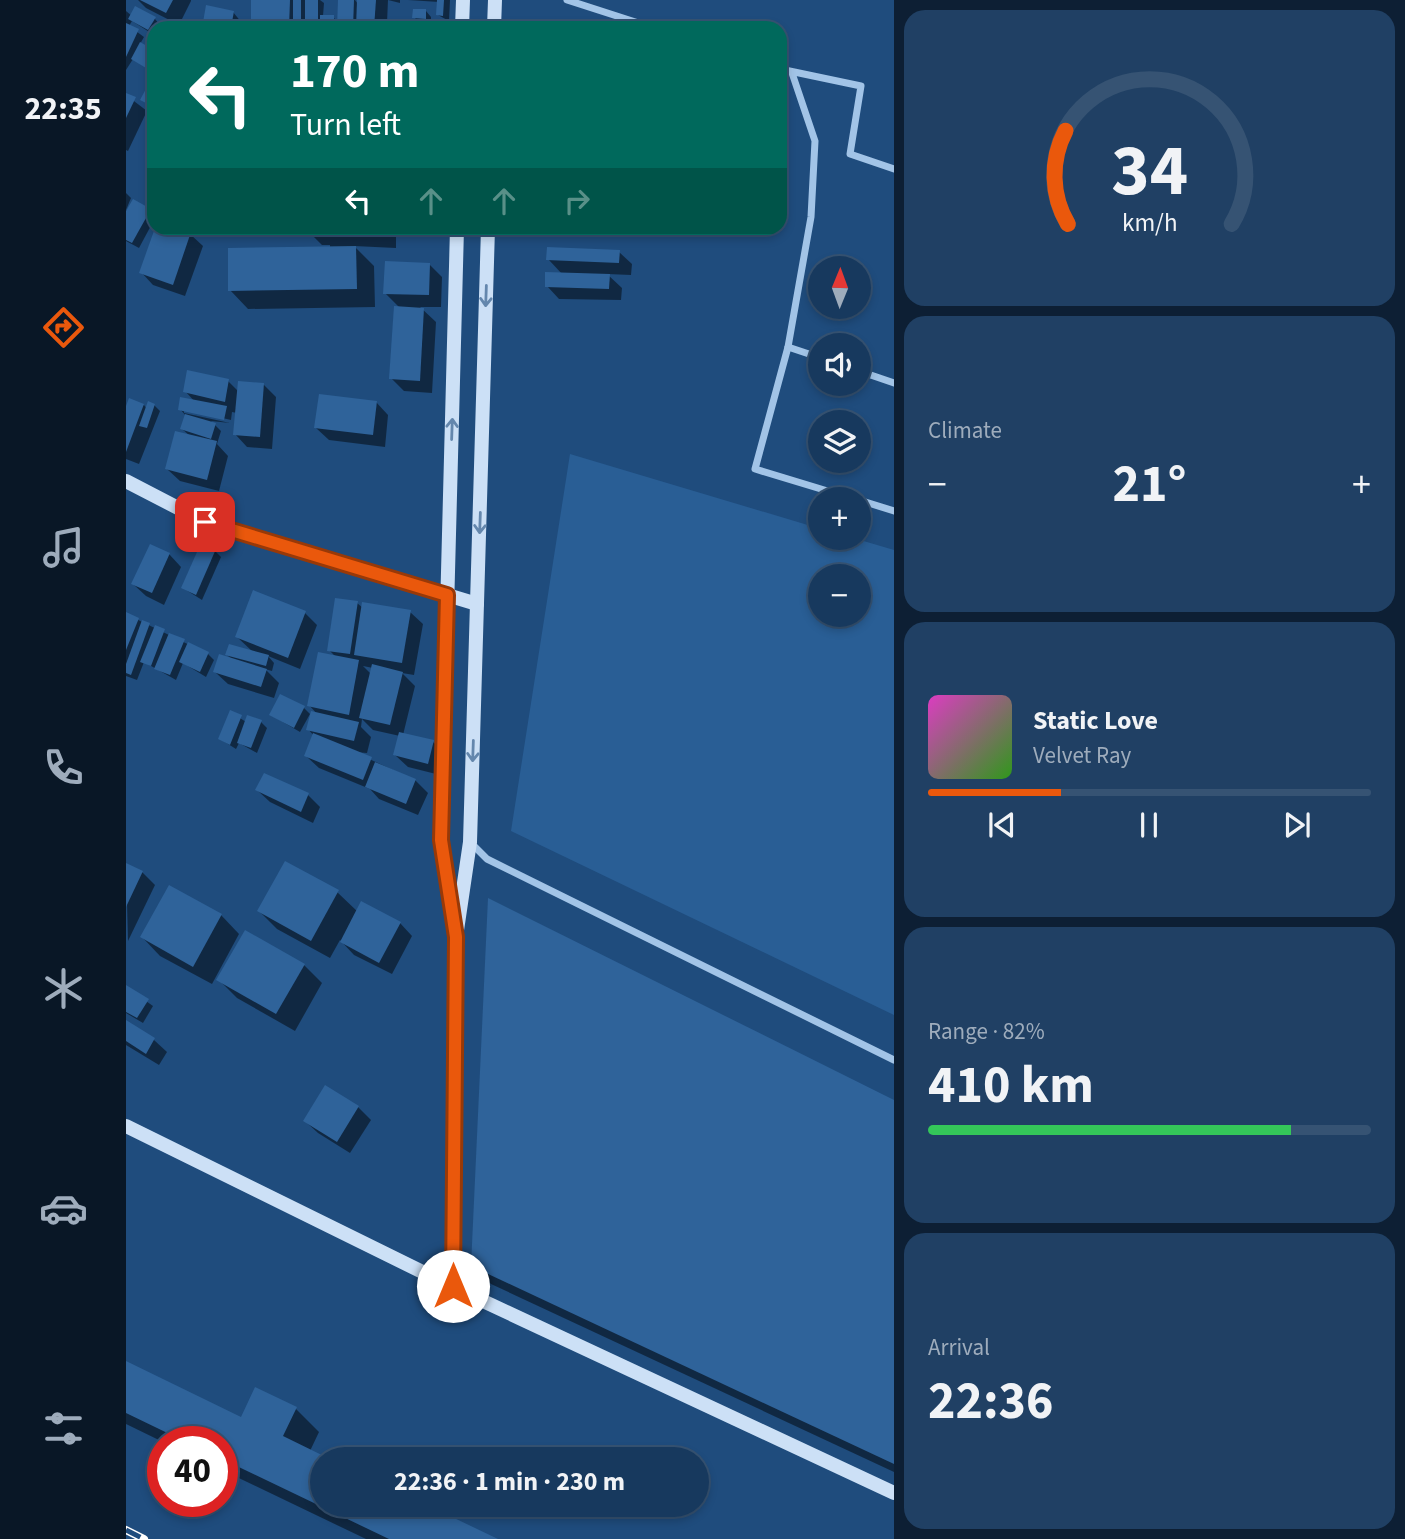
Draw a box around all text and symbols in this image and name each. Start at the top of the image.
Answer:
text: 170 m [290,37,419,107]
icon: left [175,49,266,140]
text: 22:35 [24,86,102,132]
text: Turn left [290,102,401,148]
text: 34 [1111,119,1188,223]
icon: left [339,182,377,220]
icon: ahead [412,182,450,220]
icon: ahead [485,182,523,220]
icon: right [558,182,596,220]
text: km/h [1122,205,1177,241]
north arrow [808,256,872,318]
map controls [808,256,871,627]
one-way arrow [480,284,493,307]
icon: directions [39,303,88,352]
button: sound [808,333,871,396]
button: layers [808,410,871,473]
text: Climate [928,414,1002,447]
one-way arrow [445,418,458,441]
text: 21° [1113,448,1186,522]
text: − [928,458,947,512]
text: + [1352,458,1371,512]
button: + [808,487,871,550]
pin [175,492,235,552]
icon: arrive [186,503,224,541]
one-way arrow [473,511,486,534]
icon: music [39,523,88,572]
button: − [808,564,871,627]
text: Static Love [1033,702,1158,739]
one-way arrow [466,739,480,762]
text: Velvet Ray [1033,739,1131,772]
icon: phone [39,743,88,792]
icon: previous [983,806,1021,844]
icon: pause [1130,806,1168,844]
icon: next [1278,806,1316,844]
icon: climate [39,964,88,1013]
text: Range · 82% [928,1015,1045,1048]
text: 410 km [928,1049,1094,1123]
icon: car [39,1184,88,1233]
position arrow [416,1249,490,1323]
text: Arrival [928,1331,990,1364]
text: 22:36 [928,1365,1053,1439]
icon: filters [39,1404,88,1453]
speed limit sign: 40 [147,1426,238,1517]
text: 22:36 · 1 min · 230 m [394,1463,625,1500]

